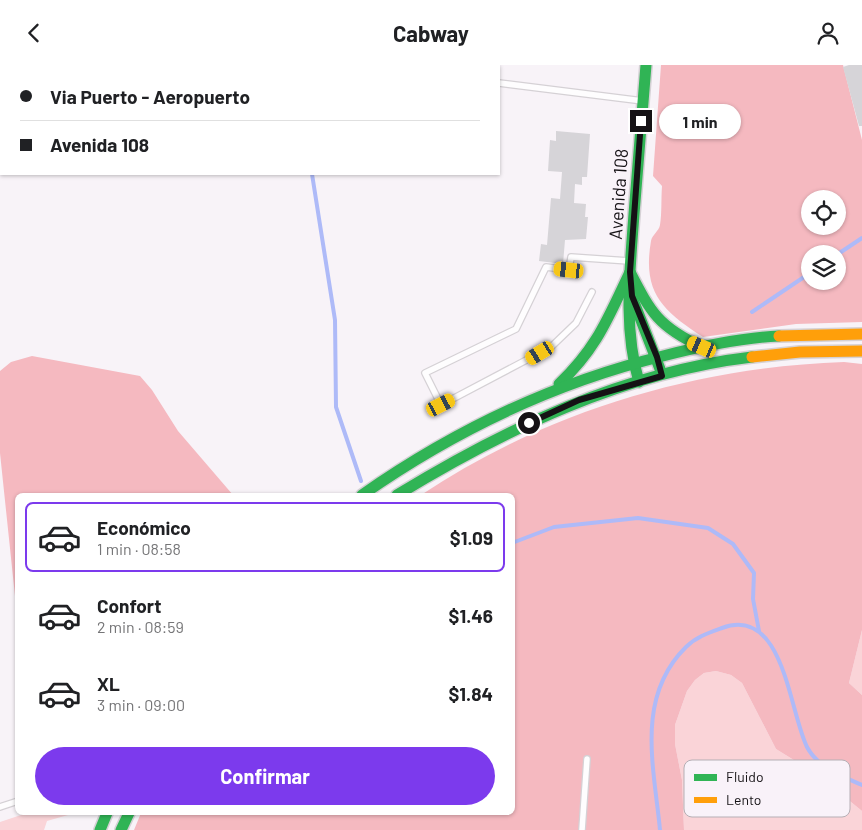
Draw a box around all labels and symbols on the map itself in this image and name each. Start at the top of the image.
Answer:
callout: 1 min [658,103,741,139]
route end [630,110,652,132]
street label: Avenida 108 [604,148,632,240]
car [553,261,584,279]
car [685,334,718,360]
car [523,339,556,367]
car [424,392,457,418]
route start [518,412,540,434]
legend [684,760,850,817]
text: Fluido [726,768,764,785]
text: Lento [726,791,761,808]

